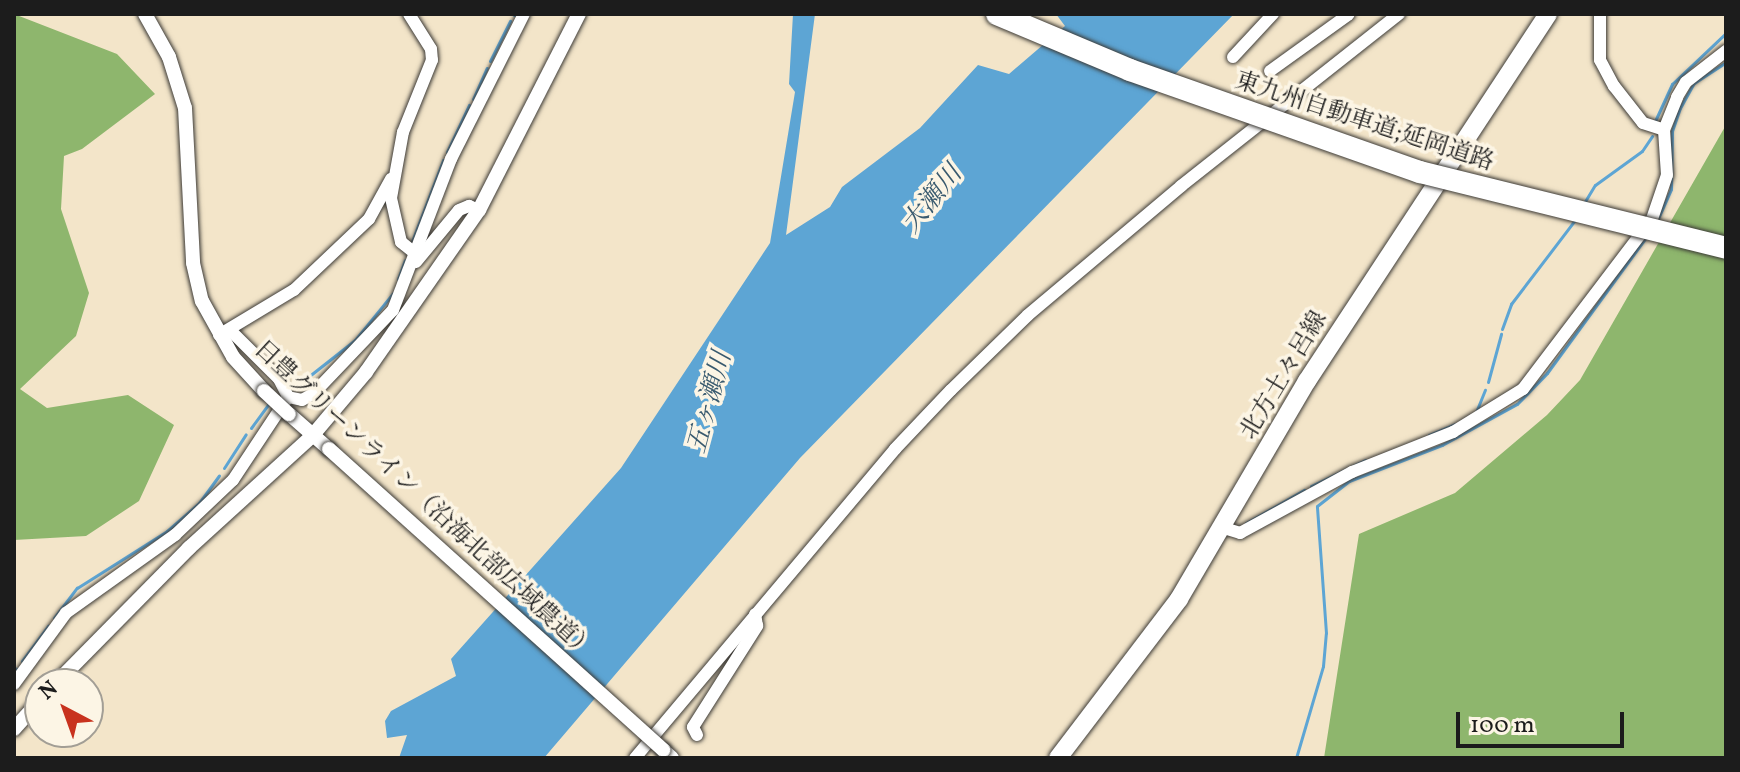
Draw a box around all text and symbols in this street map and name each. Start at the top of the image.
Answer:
street label: 東九州自動車道;延岡道路 [1231,68,1497,178]
water label: 大瀬川 [896,160,970,240]
street label: 北方土々呂線 [1236,307,1334,445]
street label: 日豊グリーンライン（沿海北部広域農道） [246,335,600,667]
water label: 五ヶ瀬川 [682,349,740,457]
north arrow [24,668,104,748]
text: N [33,674,65,708]
scale bar [1460,696,1628,746]
text: 100 m [1470,709,1535,743]

